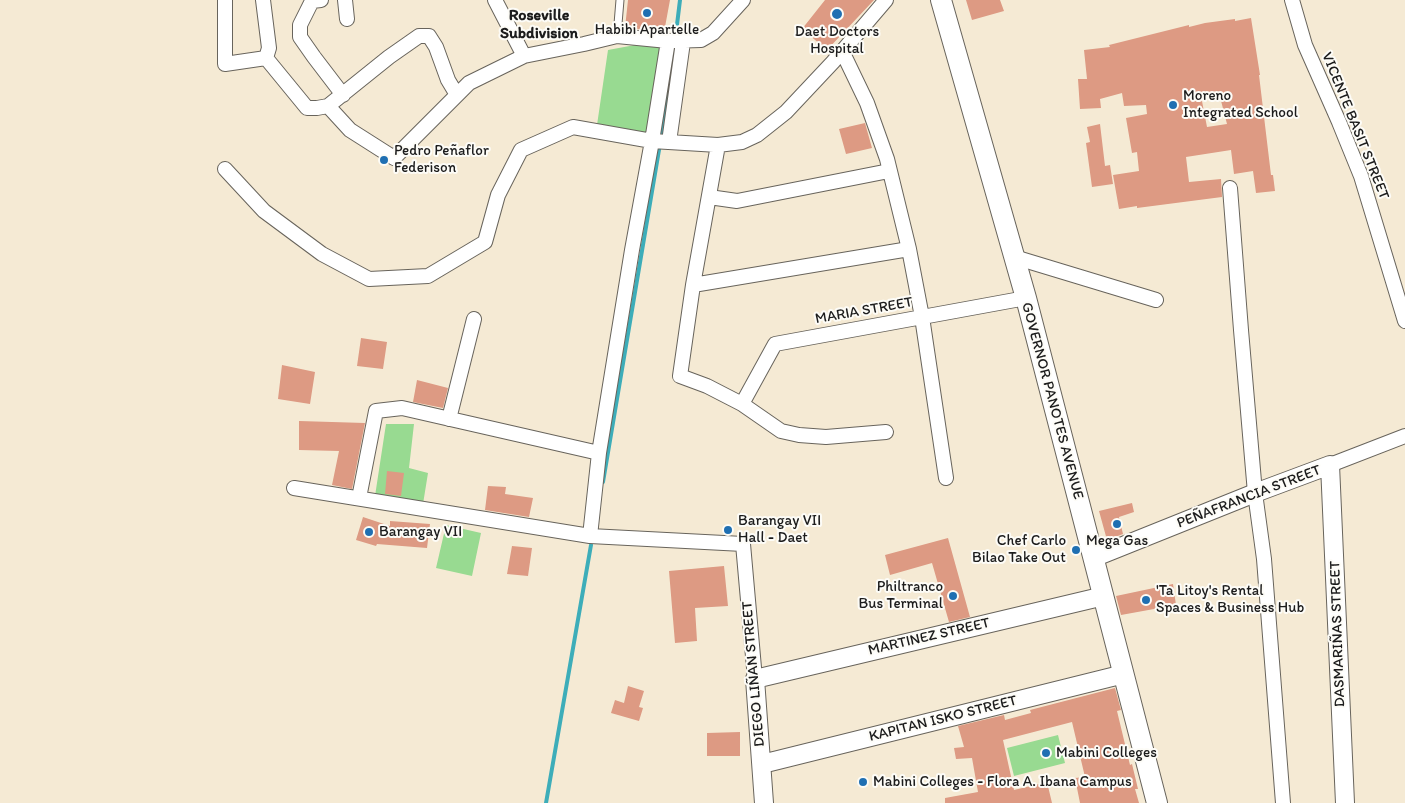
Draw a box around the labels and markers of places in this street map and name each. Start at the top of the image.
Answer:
marker: Habibi Apartelle [641,7,653,19]
marker: Daet Doctors Hospital [830,7,844,21]
place label: Habibi Apartelle [595,21,699,39]
place label: Daet Doctors Hospital [795,23,879,58]
place label: Moreno Integrated School [1183,87,1298,122]
marker: Moreno Integrated School [1167,99,1179,111]
place label: Pedro Peñaflor Federison [394,142,489,177]
marker: Pedro Peñaflor Federison [378,154,390,166]
place label: Barangay VII Hall - Daet [738,512,821,547]
marker: Mega Gas [1111,518,1123,530]
place label: Barangay VII [379,523,462,541]
marker: Barangay VII Hall - Daet [722,524,734,536]
marker: Barangay VII [363,526,375,538]
place label: Chef Carlo Bilao Take Out [972,532,1066,567]
place label: Mega Gas [1086,532,1148,550]
marker: Chef Carlo Bilao Take Out [1070,544,1082,556]
place label: Philtranco Bus Terminal [858,578,943,613]
place label: 'Ta Litoy's Rental Spaces & Business Hub [1156,582,1304,617]
marker: Philtranco Bus Terminal [947,590,959,602]
marker: 'Ta Litoy's Rental Spaces & Business Hub [1140,594,1152,606]
place label: Mabini Colleges [1056,744,1157,762]
marker: Mabini Colleges [1040,747,1052,759]
place label: Mabini Colleges - Flora A. Ibana Campus [873,773,1132,791]
marker: Mabini Colleges - Flora A. Ibana Campus [857,776,869,788]

